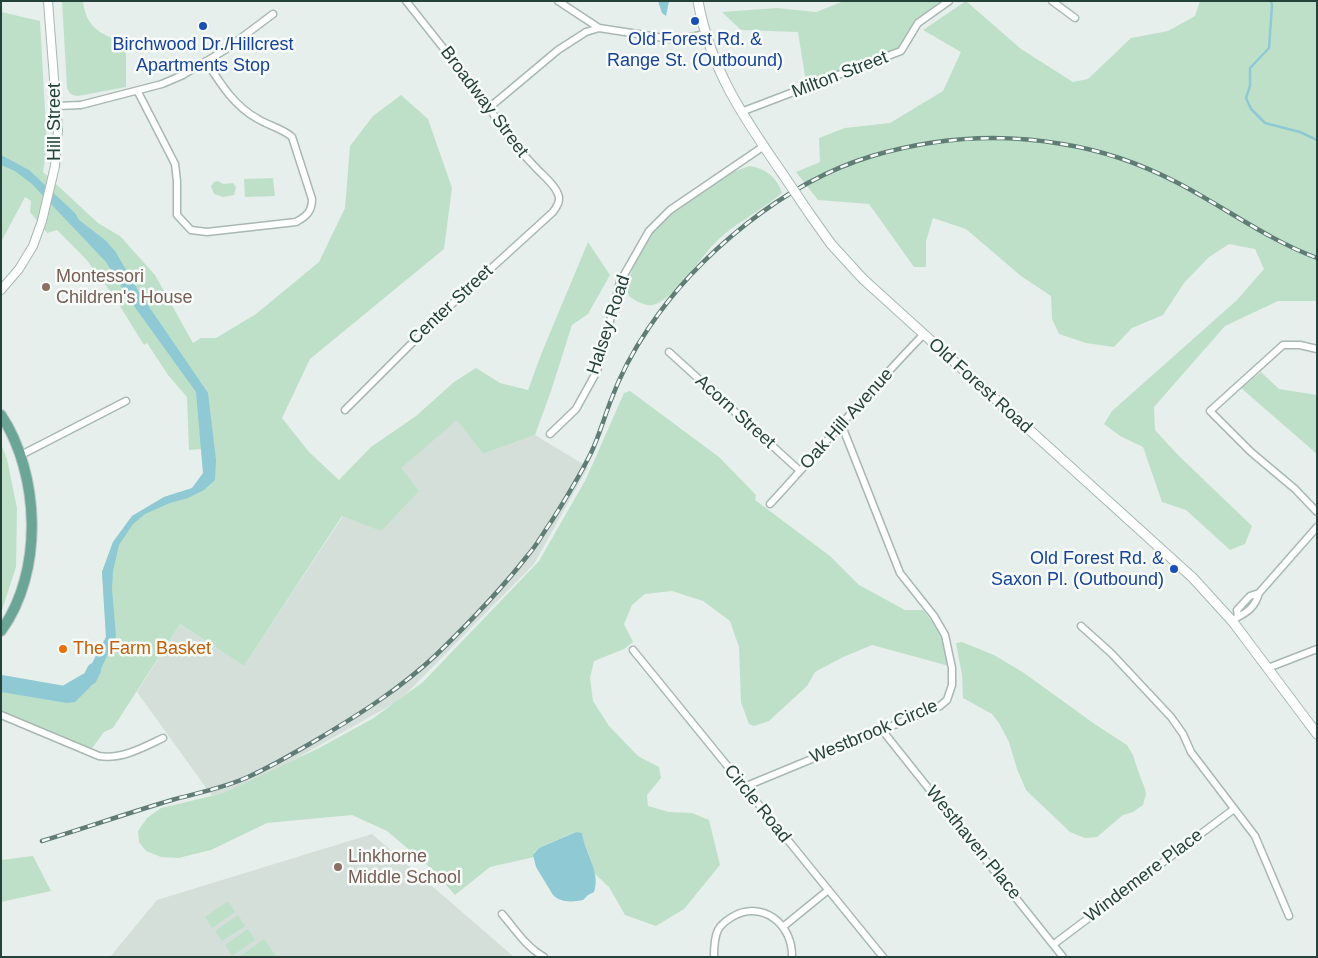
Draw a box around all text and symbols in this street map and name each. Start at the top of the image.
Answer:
marker: Old Forest Rd. & Range St. (Outbound) [689,15,701,27]
marker: Birchwood Dr./Hillcrest Apartments Stop [197,20,209,32]
place label: Old Forest Rd. & Range St. (Outbound) [607,29,783,72]
place label: Birchwood Dr./Hillcrest Apartments Stop [112,34,294,76]
street label: Broadway Street [435,42,533,162]
street label: Milton Street [789,47,891,103]
street label: Hill Street [44,83,66,161]
street label: Center Street [404,261,498,349]
place label: Montessori Children's House [56,266,193,308]
street label: Halsey Road [583,273,635,377]
marker: Montessori Children's House [40,281,52,293]
street label: Old Forest Road [924,334,1036,438]
street label: Oak Hill Avenue [796,364,898,474]
street label: Acorn Street [691,371,779,453]
place label: Old Forest Rd. & Saxon Pl. (Outbound) [991,548,1164,590]
marker: Old Forest Rd. & Saxon Pl. (Outbound) [1168,563,1180,575]
place label: The Farm Basket [73,638,211,660]
marker: The Farm Basket [57,643,69,655]
street label: Westbrook Circle [807,695,941,769]
street label: Circle Road [719,761,795,847]
street label: Westhaven Place [921,782,1025,904]
street label: Windemere Place [1081,825,1207,927]
place label: Linkhorne Middle School [348,846,461,889]
marker: Linkhorne Middle School [332,861,344,873]

